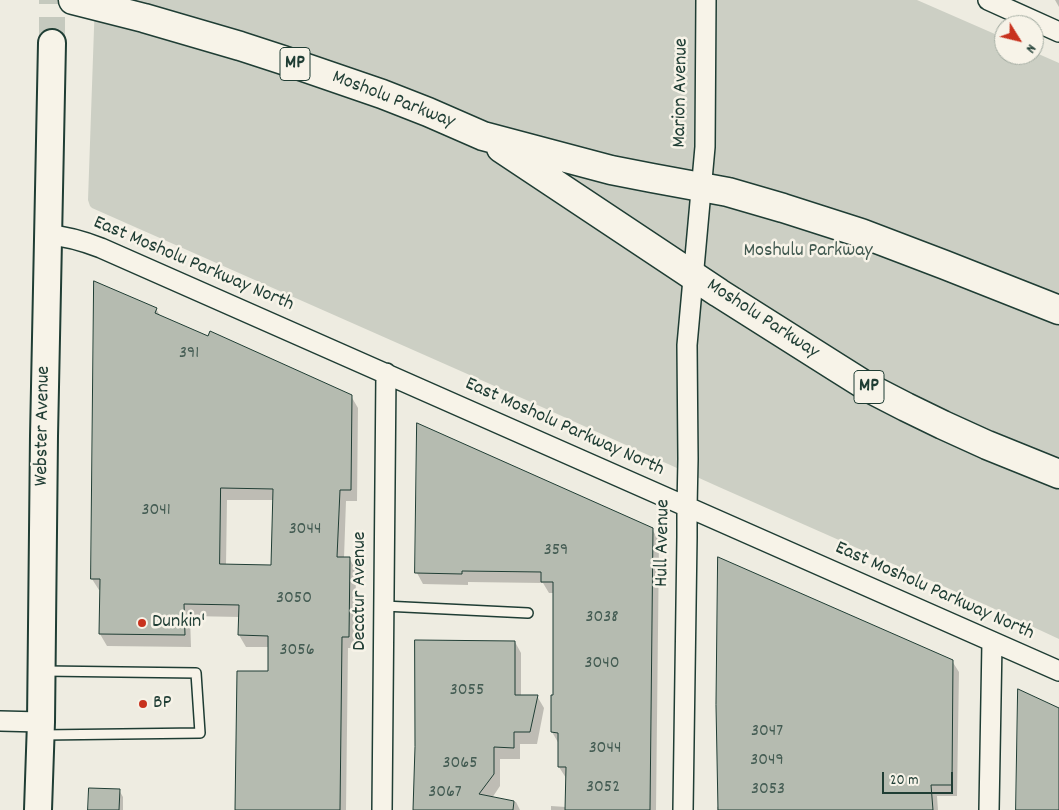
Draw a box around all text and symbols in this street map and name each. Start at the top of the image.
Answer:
north arrow [994,15,1044,65]
street label: Marion Avenue [669,38,695,148]
text: N [1020,40,1040,57]
road number: MP [280,48,310,80]
street label: Mosholu Parkway [328,67,458,135]
street label: East Mosholu Parkway North [89,212,297,318]
park label: Moshulu Parkway [743,240,873,264]
street label: Mosholu Parkway [701,275,823,365]
house number: 391 [179,344,199,366]
street label: Webster Avenue [31,366,57,486]
road number: MP [854,371,884,404]
street label: East Mosholu Parkway North [461,373,667,483]
street label: Hull Avenue [651,499,677,587]
house number: 3041 [141,501,171,523]
house number: 3044 [289,520,321,542]
street label: Decatur Avenue [349,531,373,651]
street label: East Mosholu Parkway North [831,537,1037,647]
house number: 359 [544,541,568,563]
house number: 3050 [276,589,312,611]
house number: 3038 [585,608,619,630]
place label: Dunkin' [152,611,205,635]
marker: Dunkin' [136,617,148,629]
house number: 3056 [280,641,314,663]
house number: 3040 [584,654,620,676]
house number: 3055 [450,681,484,703]
place label: BP [153,692,172,716]
marker: BP [137,698,149,710]
house number: 3047 [751,722,783,744]
house number: 3044 [589,739,621,761]
house number: 3049 [750,751,784,773]
house number: 3065 [443,754,477,776]
scale bar [884,762,955,794]
text: 20 m [890,770,918,792]
house number: 3052 [586,778,620,800]
house number: 3053 [751,780,785,802]
house number: 3067 [428,783,462,805]

